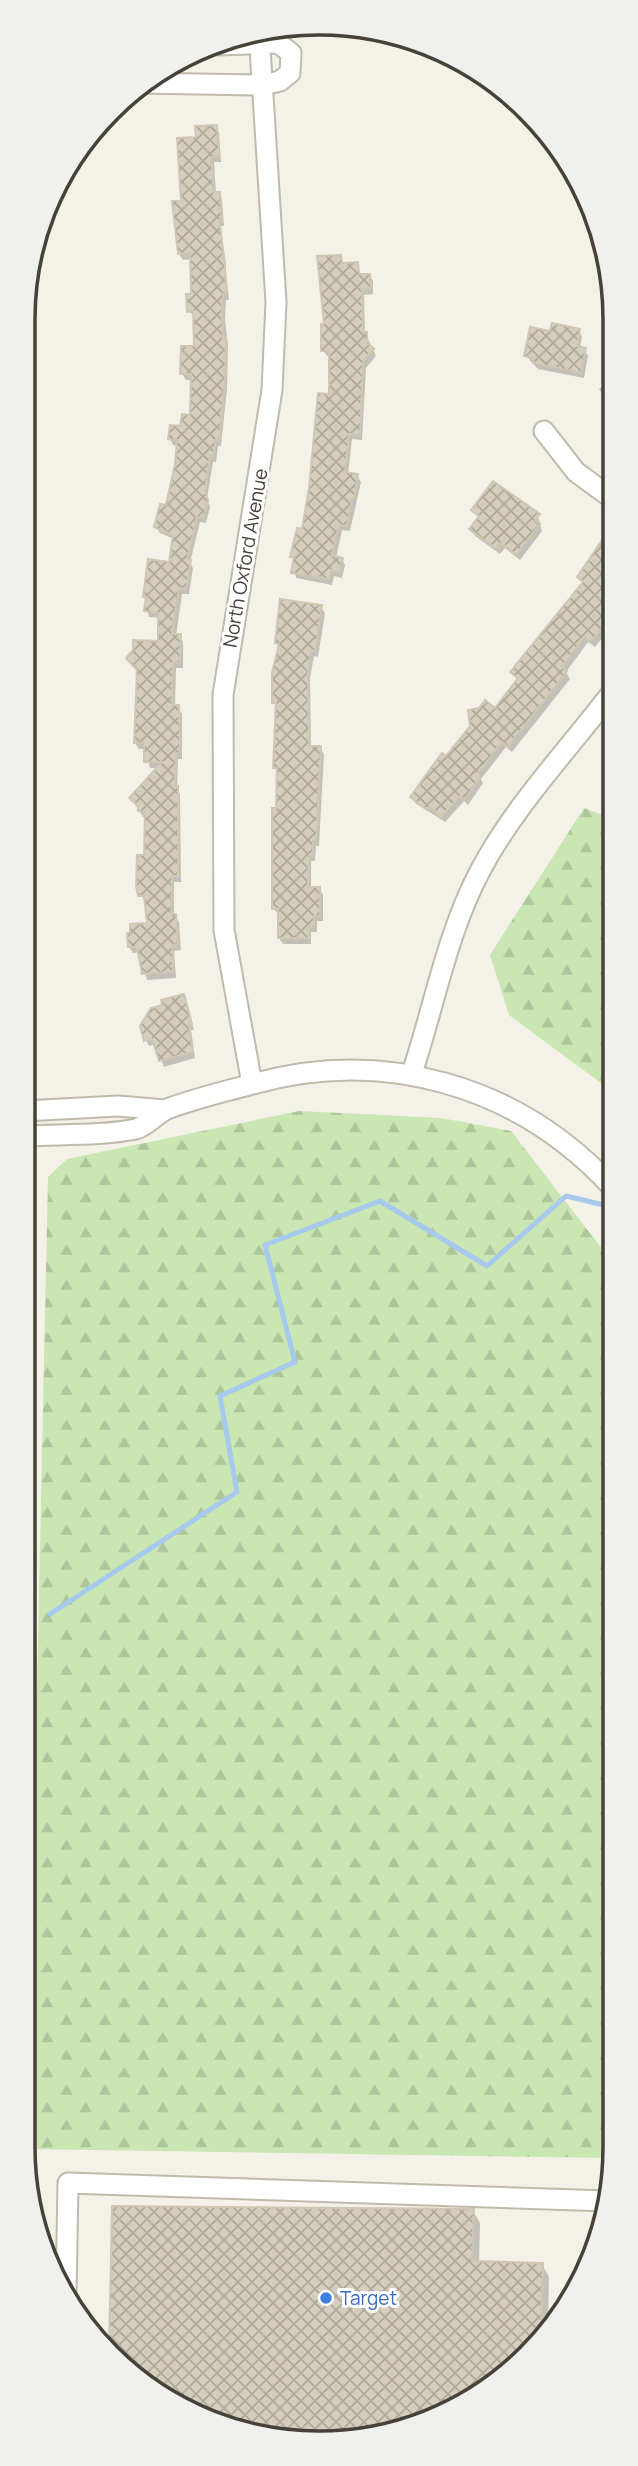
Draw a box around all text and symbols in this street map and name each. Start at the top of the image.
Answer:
street label: North Oxford Avenue [216,466,274,650]
place label: Target [340,2285,397,2311]
marker: Target [318,2290,334,2306]

